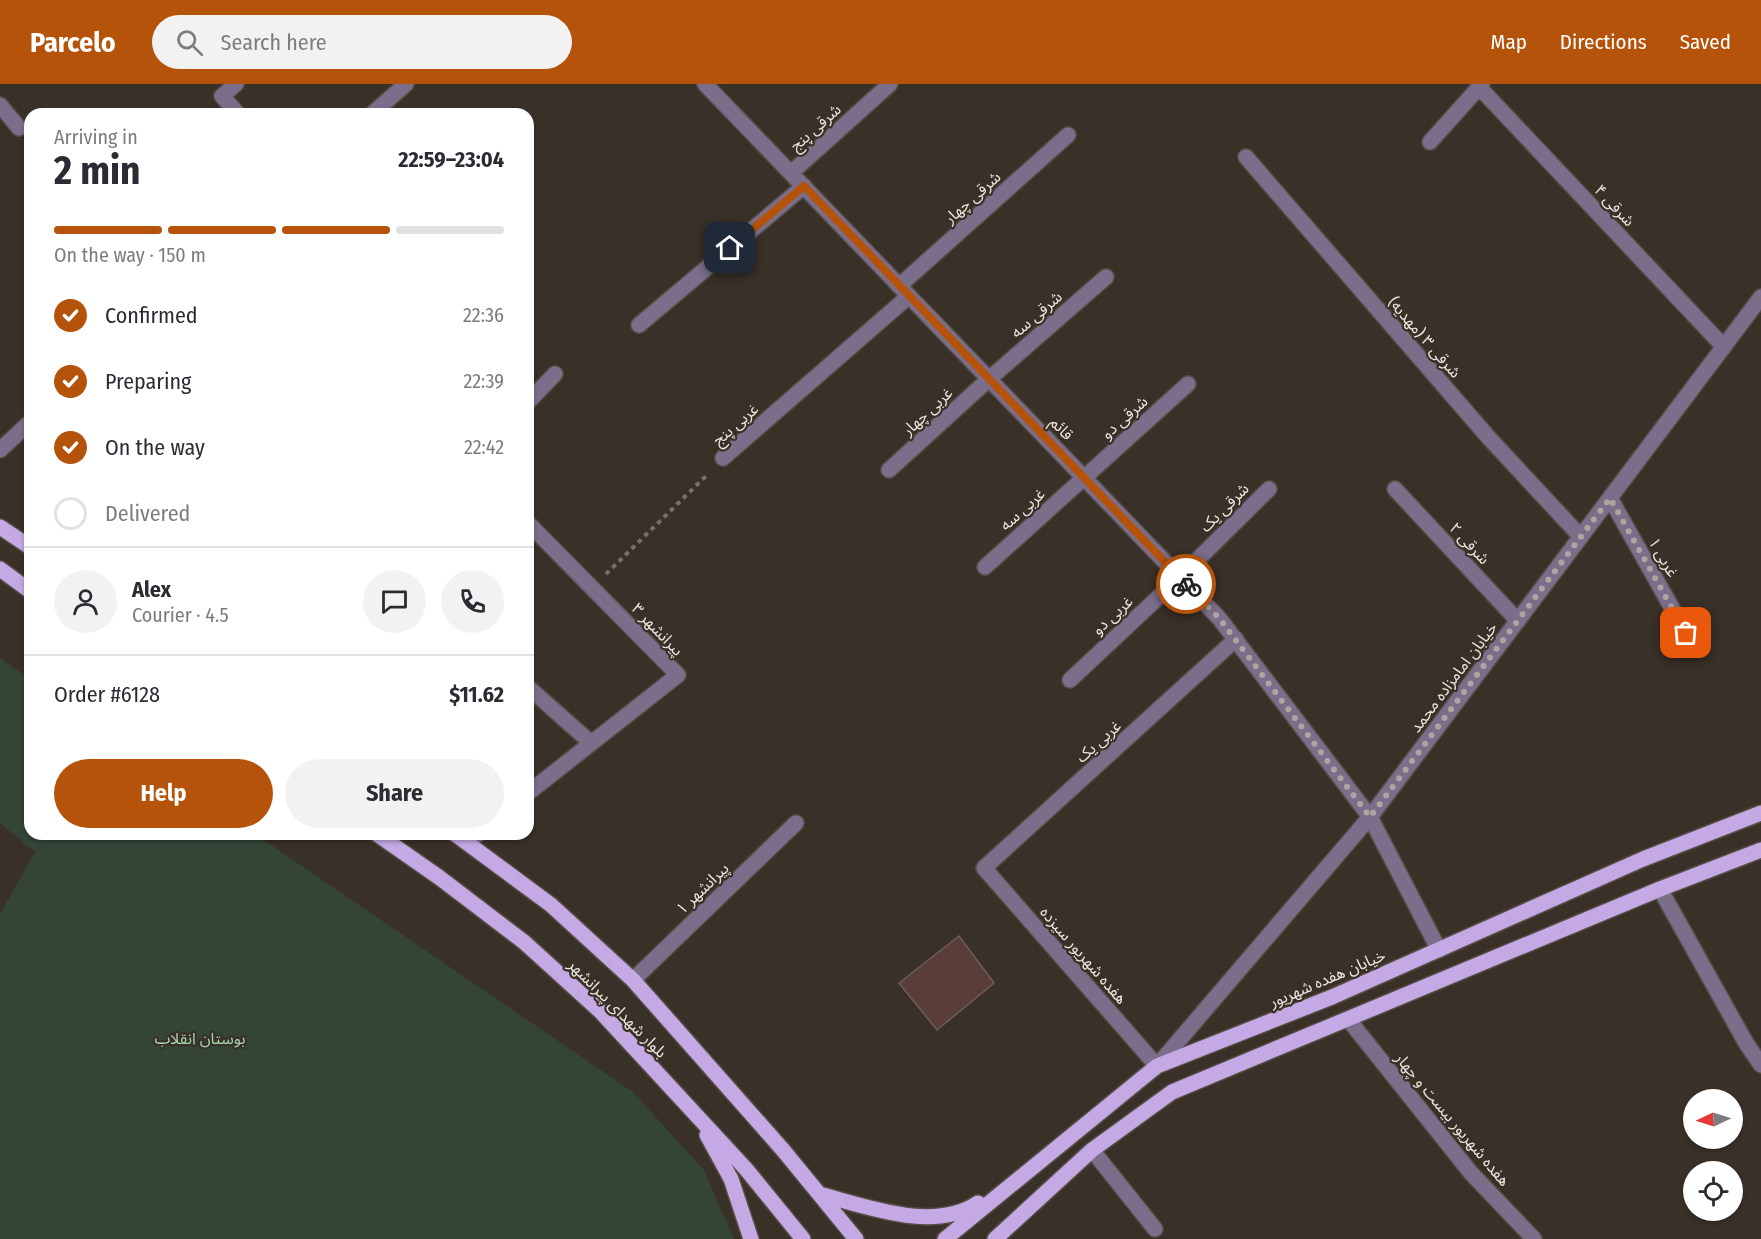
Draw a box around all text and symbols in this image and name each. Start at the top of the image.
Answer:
search box [152,15,572,69]
text: Parcelo [30,26,116,59]
icon: search [173,26,206,59]
text: Search here [221,29,327,56]
text: Map [1490,29,1527,55]
text: Directions [1560,29,1647,55]
text: Saved [1680,29,1731,55]
street label: شرقی پنج [786,100,847,157]
text: Arriving in [54,125,138,149]
text: 22:59–23:04 [398,146,504,173]
text: 2 min [54,148,140,194]
street label: شرقی چهار [940,167,1005,229]
street label: شرقی ۴ [1591,180,1639,230]
pin [704,222,755,273]
icon: home [713,231,746,264]
text: On the way · 150 m [54,243,206,267]
street label: شرقی سه [1007,287,1066,342]
street label: شرقی ۳ (مهدیه) [1384,293,1465,382]
icon: check [54,299,87,332]
text: Confirmed [105,302,198,329]
text: 22:36 [463,303,504,327]
icon: check [54,365,87,398]
text: Preparing [105,368,191,395]
text: 22:39 [463,369,504,393]
street label: غربی چهار [898,383,957,441]
street label: شرقی دو [1097,392,1151,443]
street label: غربی پنج [709,399,764,452]
street label: قائم [1044,413,1077,446]
icon: check [54,431,87,464]
text: On the way [105,434,205,461]
text: 22:42 [464,435,504,459]
street label: شرقی یک [1196,479,1253,536]
street label: غربی سه [996,484,1049,535]
text: Delivered [105,500,190,527]
street label: شرقی ۲ [1446,518,1494,568]
street label: غربی ۱ [1645,534,1683,581]
courier [1156,554,1216,614]
icon: bike [1170,568,1203,601]
button: person [54,570,117,633]
button: chat [363,570,426,633]
button: phone [441,570,504,633]
text: Alex [132,576,171,603]
street label: غربی دو [1088,592,1137,639]
street label: پیرانشهر ۳ [627,599,687,660]
text: Courier · 4.5 [132,603,229,627]
pin [1660,607,1711,658]
icon: bag [1669,616,1702,649]
street label: خیابان امامزاده محمد [1406,618,1501,736]
text: Order #6128 [54,681,160,708]
text: $11.62 [449,681,504,708]
street label: غربی یک [1072,716,1125,767]
button: Help [54,759,273,828]
button: Share [285,759,504,828]
street label: پیرانشهر ۱ [672,859,733,919]
street label: هفده شهریور سیزده [1036,903,1131,1008]
street label: خیابان هفده شهریور [1265,945,1388,1012]
street label: بلوار شهدای پیرانشهر [563,954,671,1062]
park label: بوستان انقلاب [154,1029,246,1048]
street label: هفده شهریور بیست و چهار [1390,1048,1514,1191]
north arrow [1683,1089,1743,1149]
map controls [1683,1089,1743,1221]
button: locate [1683,1161,1743,1221]

